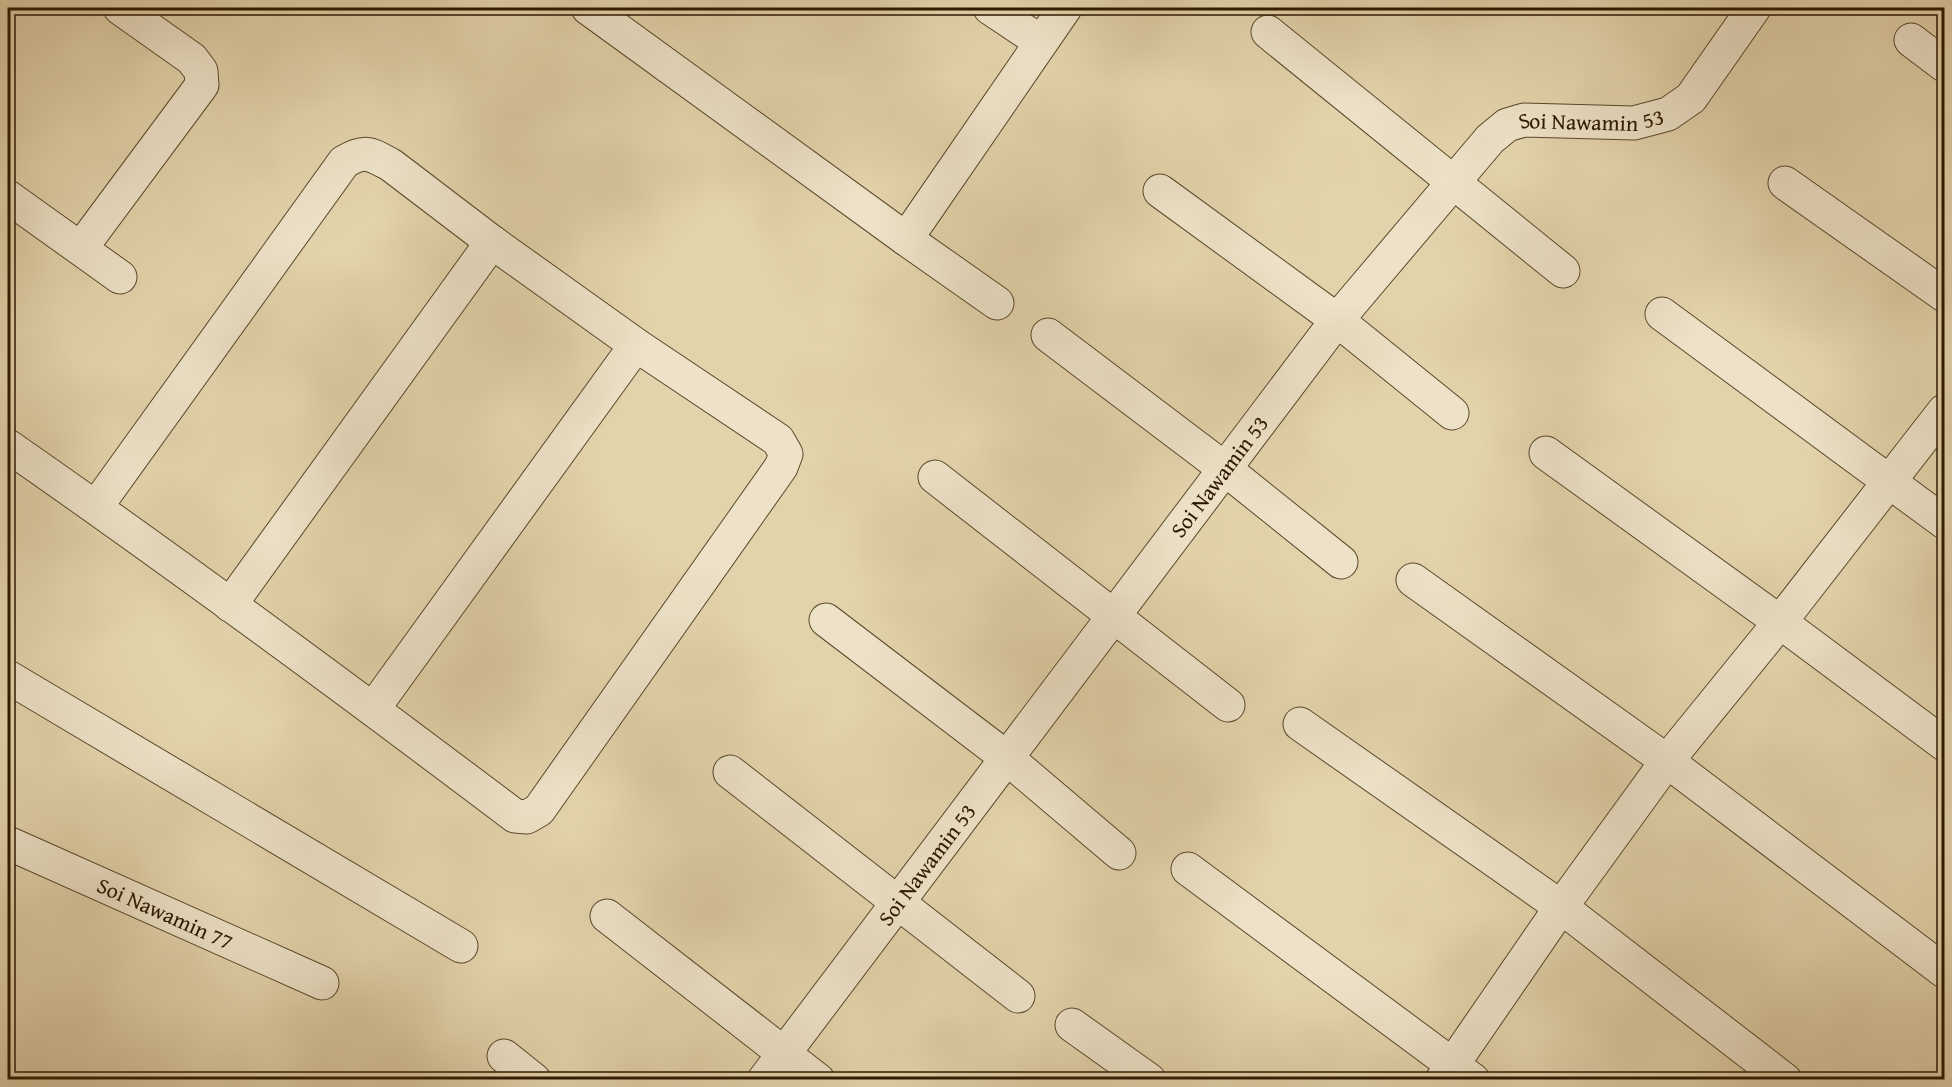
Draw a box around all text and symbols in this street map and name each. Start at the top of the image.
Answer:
street label: Soi Nawamin 53 [1514,100,1667,139]
street label: Soi Nawamin 53 [1162,409,1276,544]
street label: Soi Nawamin 53 [870,797,983,932]
street label: Soi Nawamin 77 [92,869,238,957]

